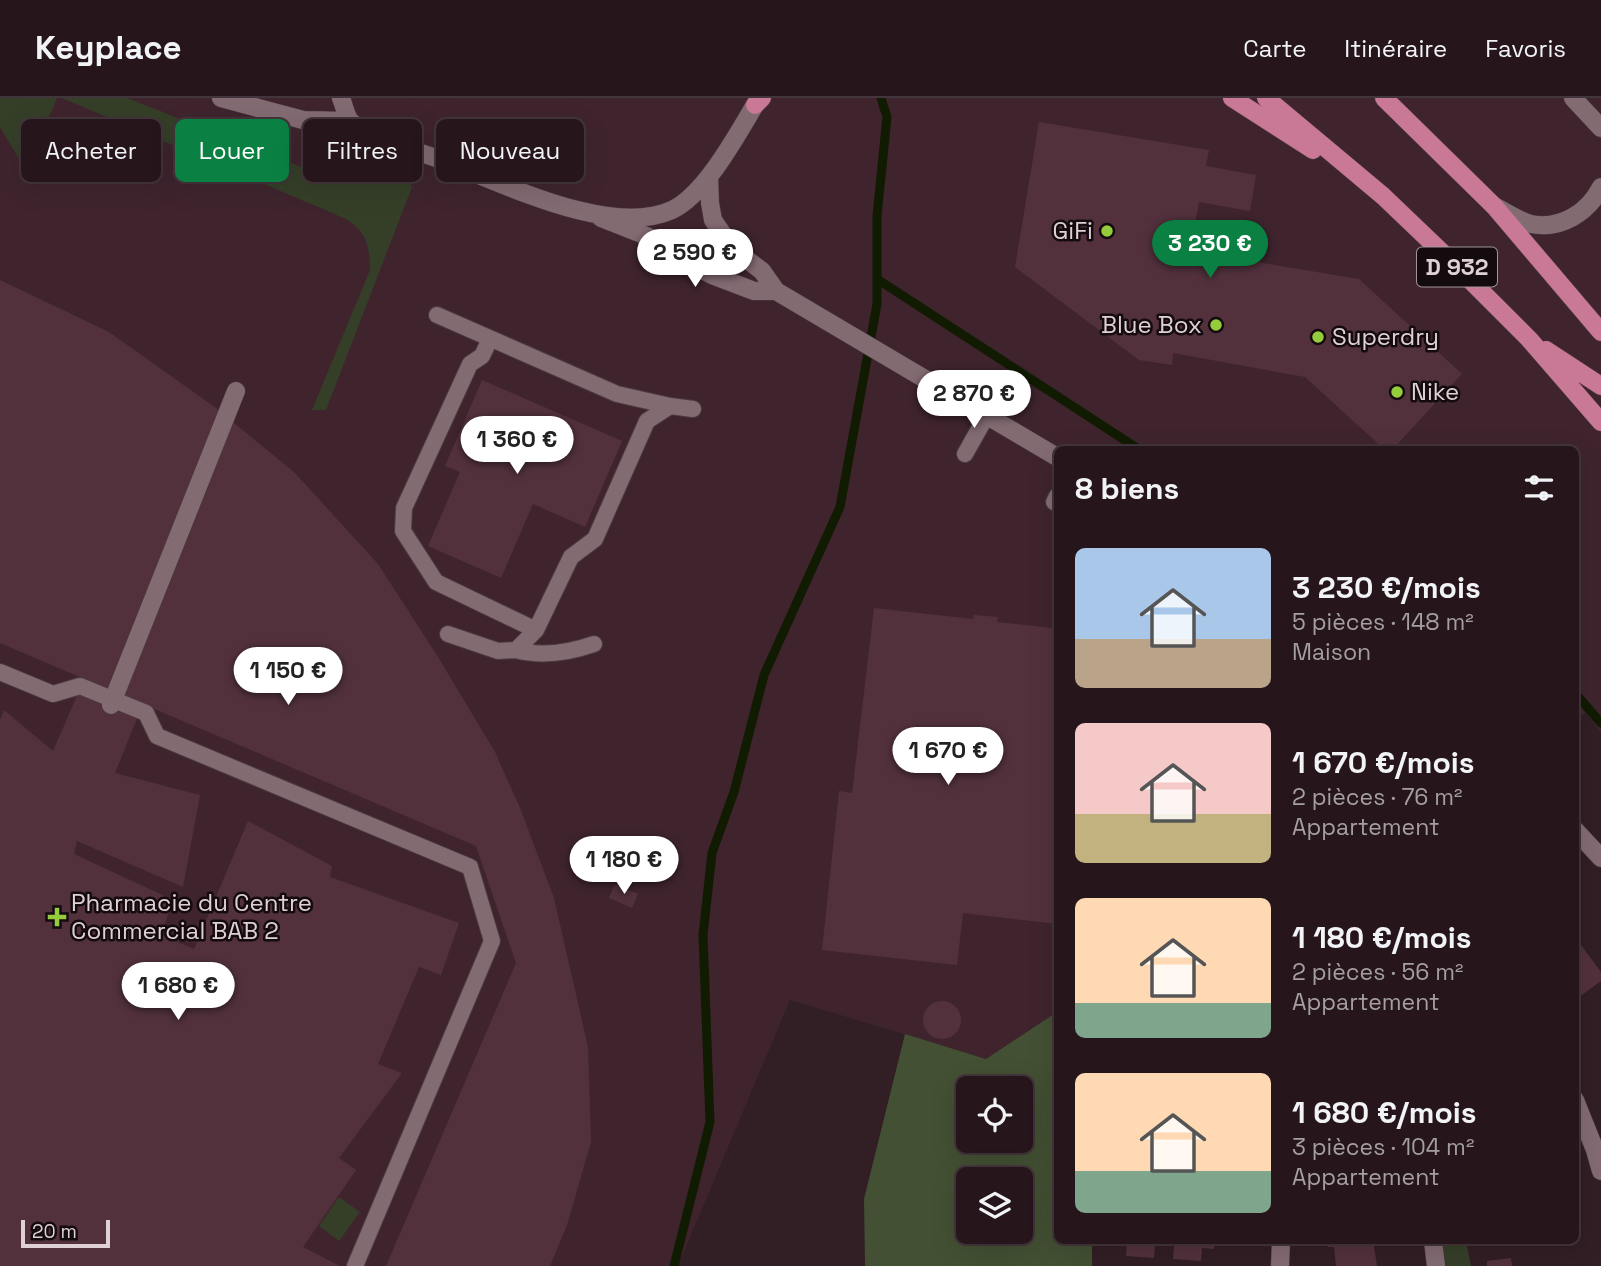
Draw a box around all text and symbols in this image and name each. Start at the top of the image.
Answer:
text: Keyplace [35,27,182,69]
text: Carte [1243,33,1306,64]
text: Itinéraire [1344,33,1447,64]
text: Favoris [1485,33,1566,64]
chip: Acheter [21,119,161,182]
chip: Louer [175,119,289,182]
chip: Filtres [303,119,422,182]
chip: Nouveau [436,119,584,182]
place label: GiFi [1052,215,1093,246]
pin: 3 230 € [1145,220,1275,280]
marker: GiFi [1099,223,1115,239]
text: 3 230 € [1168,228,1252,258]
pin: 2 590 € [630,230,760,289]
text: 2 590 € [653,237,737,267]
road number: D 932 [1417,248,1497,286]
place label: Blue Box [1101,309,1202,340]
marker: Blue Box [1208,317,1224,333]
place label: Superdry [1332,321,1439,352]
marker: Superdry [1310,329,1326,345]
pin: 2 870 € [909,370,1039,430]
place label: Nike [1411,376,1459,407]
text: 2 870 € [933,378,1015,408]
marker: Nike [1389,384,1405,400]
pin: 1 360 € [452,416,582,476]
text: 1 360 € [477,424,557,454]
text: 8 biens [1075,469,1179,508]
icon: filters [1520,469,1558,507]
text: 3 230 €/mois [1292,568,1481,607]
icon: home [1131,576,1215,660]
text: 5 pièces · 148 m² [1292,607,1474,637]
text: Maison [1292,637,1371,667]
pin: 1 150 € [223,648,353,707]
text: 1 150 € [250,655,326,685]
pin: 1 670 € [883,728,1013,787]
text: 1 670 € [908,735,988,765]
text: 1 670 €/mois [1292,743,1474,782]
icon: home [1131,751,1215,835]
text: 2 pièces · 76 m² [1292,782,1462,812]
text: Appartement [1292,812,1440,842]
pin: 1 180 € [559,836,689,896]
text: 1 180 € [586,844,662,874]
place label: Pharmacie du Centre Commercial BAB 2 [71,887,312,946]
marker: Pharmacie du Centre Commercial BAB 2 [49,909,65,925]
text: 1 180 €/mois [1292,918,1471,957]
icon: home [1131,926,1215,1010]
text: 2 pièces · 56 m² [1292,957,1463,987]
pin: 1 680 € [113,962,243,1022]
text: 1 680 € [138,970,218,1000]
text: Appartement [1292,987,1440,1017]
map controls [956,1076,1033,1244]
button: locate [956,1076,1033,1153]
text: 1 680 €/mois [1292,1093,1476,1132]
icon: home [1131,1101,1215,1185]
text: 3 pièces · 104 m² [1292,1132,1474,1162]
text: Appartement [1292,1162,1440,1192]
button: layers [956,1167,1033,1244]
scale bar [21,1217,110,1249]
text: 20 m [32,1219,77,1244]

